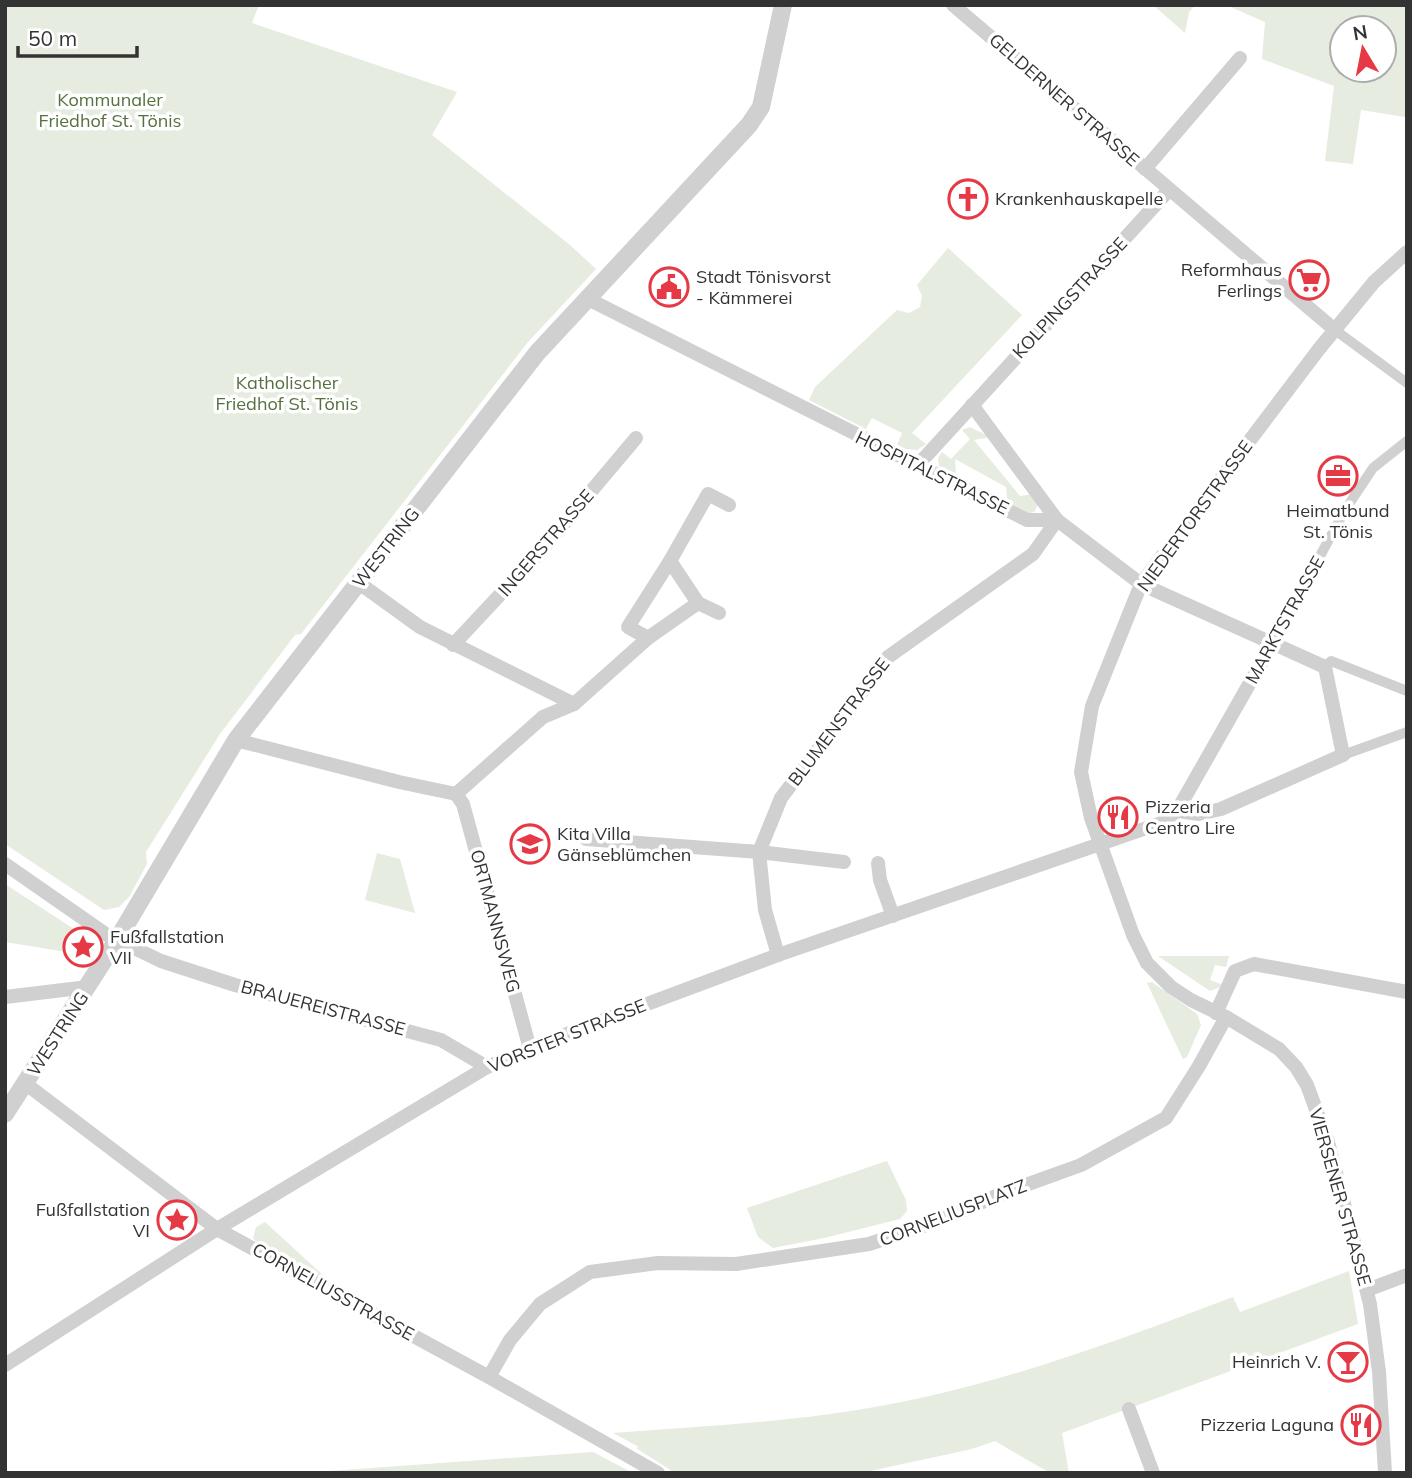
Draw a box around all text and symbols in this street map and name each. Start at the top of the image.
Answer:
scale bar [18,14,136,58]
north arrow [1328,14,1398,84]
text: N [1351,19,1369,45]
text: 50 m [28,25,77,51]
street label: GELDERNER STRASSE [985,28,1144,171]
park label: Kommunaler Friedhof St. Tönis [39,88,182,132]
church icon: Krankenhauskapelle [947,178,989,220]
place label: Krankenhauskapelle [995,187,1163,210]
street label: KOLPINGSTRASSE [1007,232,1132,363]
place label: Reformhaus Ferlings [1181,258,1282,302]
supermarket icon: Reformhaus Ferlings [1288,259,1330,301]
place label: Stadt Tönisvorst - Kämmerei [696,265,831,309]
public building icon: Stadt Tönisvorst - Kämmerei [648,266,690,308]
park label: Katholischer Friedhof St. Tönis [216,371,359,415]
street label: HOSPITALSTRASSE [852,425,1013,520]
street label: NIEDERTORSTRASSE [1132,436,1257,596]
office icon: Heimatbund St. Tönis [1317,455,1359,497]
street label: INGERSTRASSE [493,484,598,601]
place label: Heimatbund St. Tönis [1286,499,1390,543]
street label: WESTRING [347,503,424,593]
street label: MARKTSTRASSE [1240,552,1329,688]
street label: BLUMENSTRASSE [783,653,894,790]
place label: Pizzeria Centro Lire [1145,795,1235,839]
restaurant icon: Pizzeria Centro Lire [1097,796,1139,838]
place label: Kita Villa Gänseblümchen [557,822,691,866]
school or university icon: Kita Villa Gänseblümchen [509,823,551,865]
street label: ORTMANNSWEG [465,847,526,995]
place label: Fußfallstation VII [110,925,224,969]
place icon: Fußfallstation VII [62,926,104,968]
street label: BRAUEREISTRASSE [238,975,408,1041]
street label: WESTRING [22,987,93,1080]
street label: VORSTER STRASSE [484,993,649,1078]
street label: VIERSENER STRASSE [1304,1106,1377,1288]
street label: CORNELIUSPLATZ [876,1174,1030,1251]
place label: Fußfallstation VI [36,1198,150,1242]
place icon: Fußfallstation VI [156,1199,198,1241]
street label: CORNELIUSSTRASSE [248,1238,418,1346]
bar icon: Heinrich V. [1327,1341,1369,1383]
place label: Heinrich V. [1232,1350,1321,1373]
restaurant icon: Pizzeria Laguna [1340,1404,1382,1446]
place label: Pizzeria Laguna [1200,1413,1334,1436]

